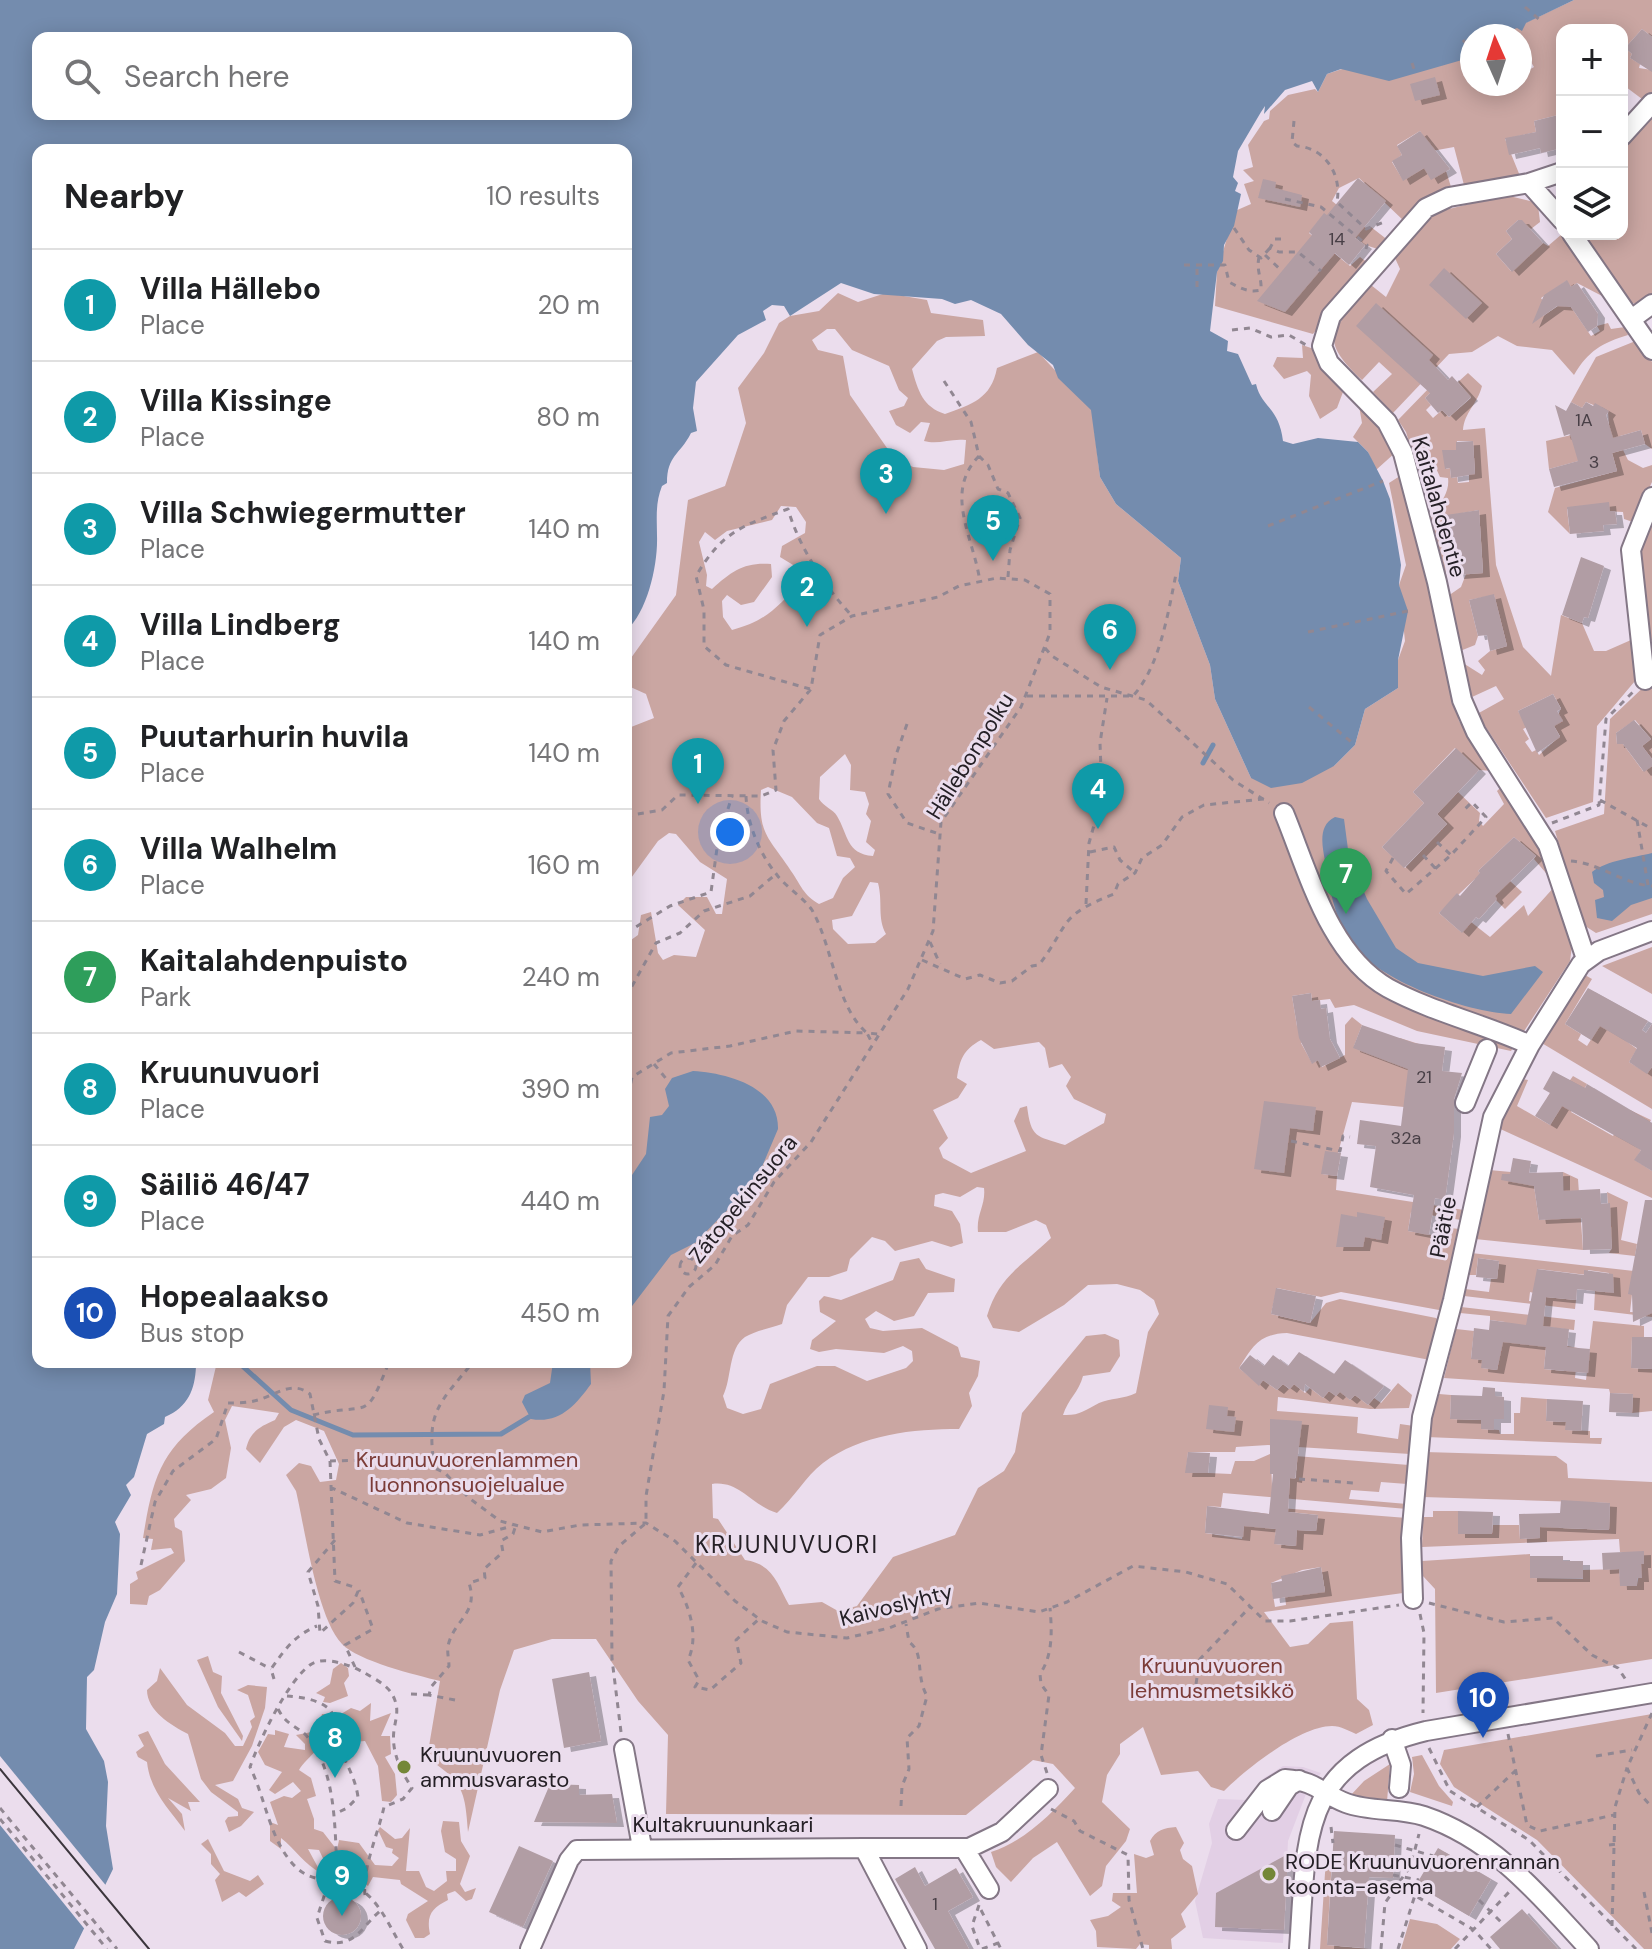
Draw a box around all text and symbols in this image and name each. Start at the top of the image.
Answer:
north arrow [1460,24,1532,96]
map controls [1556,24,1628,240]
button: + [1556,24,1628,96]
search box [32,32,632,120]
icon: search [60,54,104,98]
text: Search here [124,57,290,96]
button: − [1556,96,1628,168]
button: layers [1556,168,1628,240]
text: Nearby [64,174,184,219]
text: 10 results [486,179,600,213]
house number: 14 [1329,227,1345,251]
text: Villa Hällebo [140,269,321,308]
text: 1 [85,288,95,322]
text: 20 m [537,288,600,322]
text: Place [140,308,205,342]
text: Villa Kissinge [140,381,332,420]
text: 2 [82,400,98,434]
text: 80 m [536,400,600,434]
house number: 1A [1575,408,1593,432]
text: Place [140,420,205,454]
street label: Kaitalahdentie [1405,433,1473,581]
pin: 3 [860,448,912,514]
house number: 3 [1589,450,1599,474]
text: Villa Schwiegermutter [140,493,466,532]
pin: 5 [967,495,1019,561]
text: 3 [82,512,98,546]
text: 140 m [528,512,600,546]
text: Place [140,532,205,566]
pin: 2 [781,561,833,627]
pin: 6 [1084,604,1136,670]
text: Villa Lindberg [140,605,341,644]
text: 4 [82,624,98,658]
text: 140 m [528,624,600,658]
text: Place [140,644,205,678]
street label: Hällebonpolku [920,687,1020,825]
text: Puutarhurin huvila [140,717,409,756]
text: 5 [82,736,98,770]
text: 140 m [528,736,600,770]
pin: 1 [672,738,724,804]
text: Place [140,756,205,790]
pin: 4 [1072,763,1124,829]
your location [710,812,750,852]
text: Villa Walhelm [140,829,337,868]
text: 6 [82,848,98,882]
text: 160 m [528,848,600,882]
pin: 7 [1320,848,1372,914]
text: Place [140,868,205,902]
text: Kaitalahdenpuisto [140,941,408,980]
text: 7 [83,960,97,994]
text: 240 m [522,960,600,994]
text: Park [140,980,191,1014]
text: Kruunuvuori [140,1053,320,1092]
house number: 21 [1416,1065,1432,1089]
text: 8 [82,1072,98,1106]
text: 390 m [521,1072,600,1106]
text: Place [140,1092,205,1126]
house number: 32a [1391,1126,1421,1150]
street label: Zátopekinsuora [682,1129,804,1269]
text: Säiliö 46/47 [140,1165,310,1204]
text: 9 [82,1184,98,1218]
text: 440 m [521,1184,600,1218]
street label: Päätie [1423,1194,1463,1260]
text: Place [140,1204,205,1238]
text: Hopealaakso [140,1277,329,1316]
text: 10 [76,1296,104,1330]
text: 450 m [520,1296,600,1330]
text: Bus stop [140,1316,245,1350]
park label: Kruunuvuorenlammen luonnonsuojelualue [356,1445,578,1499]
district label: KRUUNUVUORI [695,1529,879,1560]
street label: Kaivoslyhty [837,1577,955,1633]
park label: Kruunuvuoren lehmusmetsikkö [1130,1651,1294,1705]
pin: 10 [1457,1672,1509,1738]
pin: 8 [309,1712,361,1778]
place label: Kruunuvuoren ammusvarasto [420,1740,569,1794]
marker: Kruunuvuoren ammusvarasto [395,1758,413,1776]
street label: Kultakruununkaari [632,1810,814,1839]
place label: RODE Kruunuvuorenrannan koonta-asema [1285,1847,1560,1901]
pin: 9 [316,1850,368,1916]
marker: RODE Kruunuvuorenrannan koonta-asema [1260,1865,1278,1883]
house number: 1 [932,1892,938,1916]

